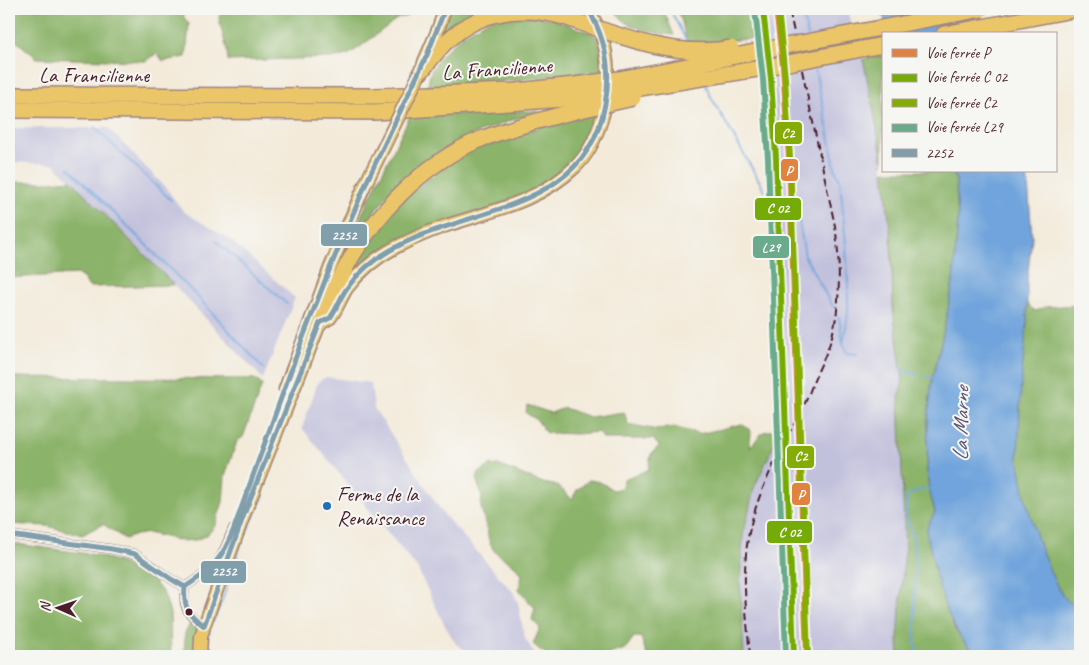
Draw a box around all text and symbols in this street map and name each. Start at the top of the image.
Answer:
legend [882,32,1056,172]
text: Voie ferrée P [926,44,992,63]
street label: La Francilienne [441,52,554,86]
street label: La Francilienne [39,62,150,88]
text: Voie ferrée C 02 [926,68,1008,87]
text: Voie ferrée C2 [926,94,998,113]
text: Voie ferrée L29 [926,118,1004,137]
line badge: C2 [774,121,803,145]
text: C2 [782,125,796,142]
text: 2252 [926,144,954,163]
line badge: P [780,158,799,182]
text: P [786,162,795,179]
line badge: C 02 [754,197,802,221]
text: C 02 [767,200,791,217]
line badge: 2252 [320,223,368,247]
text: 2252 [332,227,358,244]
line badge: L29 [752,235,790,259]
text: L29 [762,239,782,256]
water label: La Marne [946,384,976,461]
line badge: C2 [786,445,815,469]
text: C2 [795,448,809,465]
place label: Ferme de la Renaissance [337,481,425,531]
line badge: P [791,482,811,506]
text: P [798,486,807,503]
marker: Ferme de la Renaissance [321,500,333,512]
line badge: C 02 [766,520,813,544]
text: C 02 [779,524,803,541]
line badge: 2252 [200,560,247,584]
text: 2252 [212,563,238,580]
north arrow [32,582,82,632]
text: N [37,601,54,612]
unlabelled marker [184,607,194,617]

